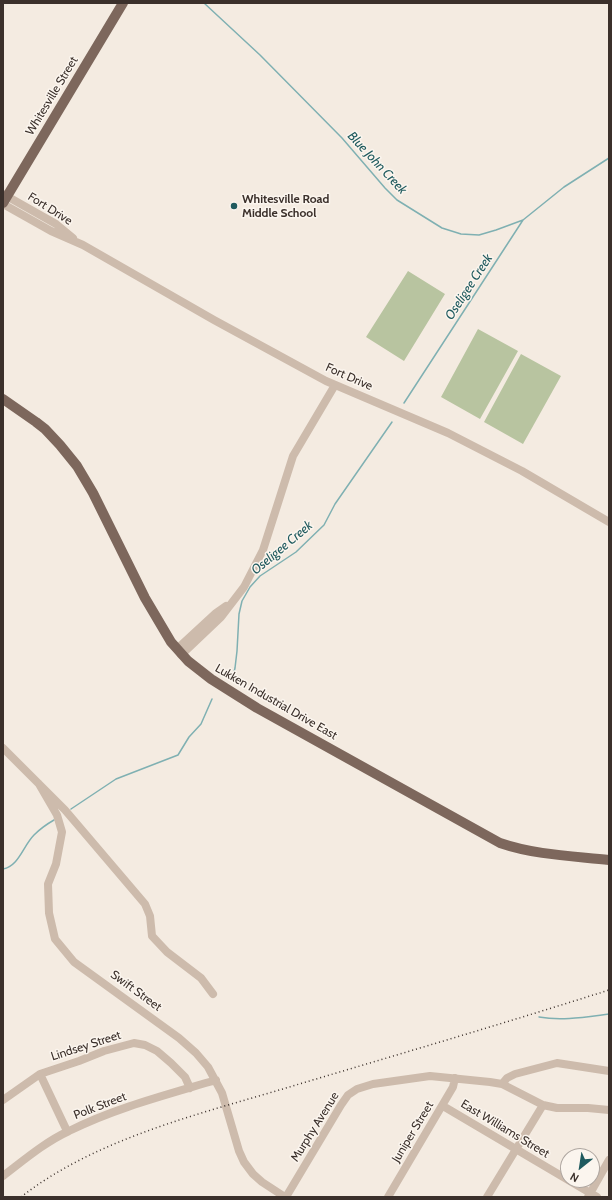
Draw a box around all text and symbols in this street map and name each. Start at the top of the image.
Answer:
street label: Whitesville Street [23,54,81,138]
water label: Blue John Creek [344,128,410,198]
street label: Fort Drive [25,190,75,228]
place label: Whitesville Road Middle School [242,192,329,220]
marker: Whitesville Road Middle School [229,201,239,211]
water label: Oseligee Creek [442,251,496,323]
street label: Fort Drive [323,360,375,394]
water label: Oseligee Creek [248,518,316,578]
street label: Lukken Industrial Drive East [212,661,340,743]
street label: Swift Street [108,968,164,1014]
street label: Lindsey Street [49,1028,123,1064]
street label: Polk Street [72,1089,128,1123]
street label: Murphy Avenue [288,1089,342,1165]
street label: East Williams Street [458,1097,552,1161]
street label: Juniper Street [389,1099,437,1165]
north arrow [560,1148,600,1188]
text: N [568,1170,581,1186]

